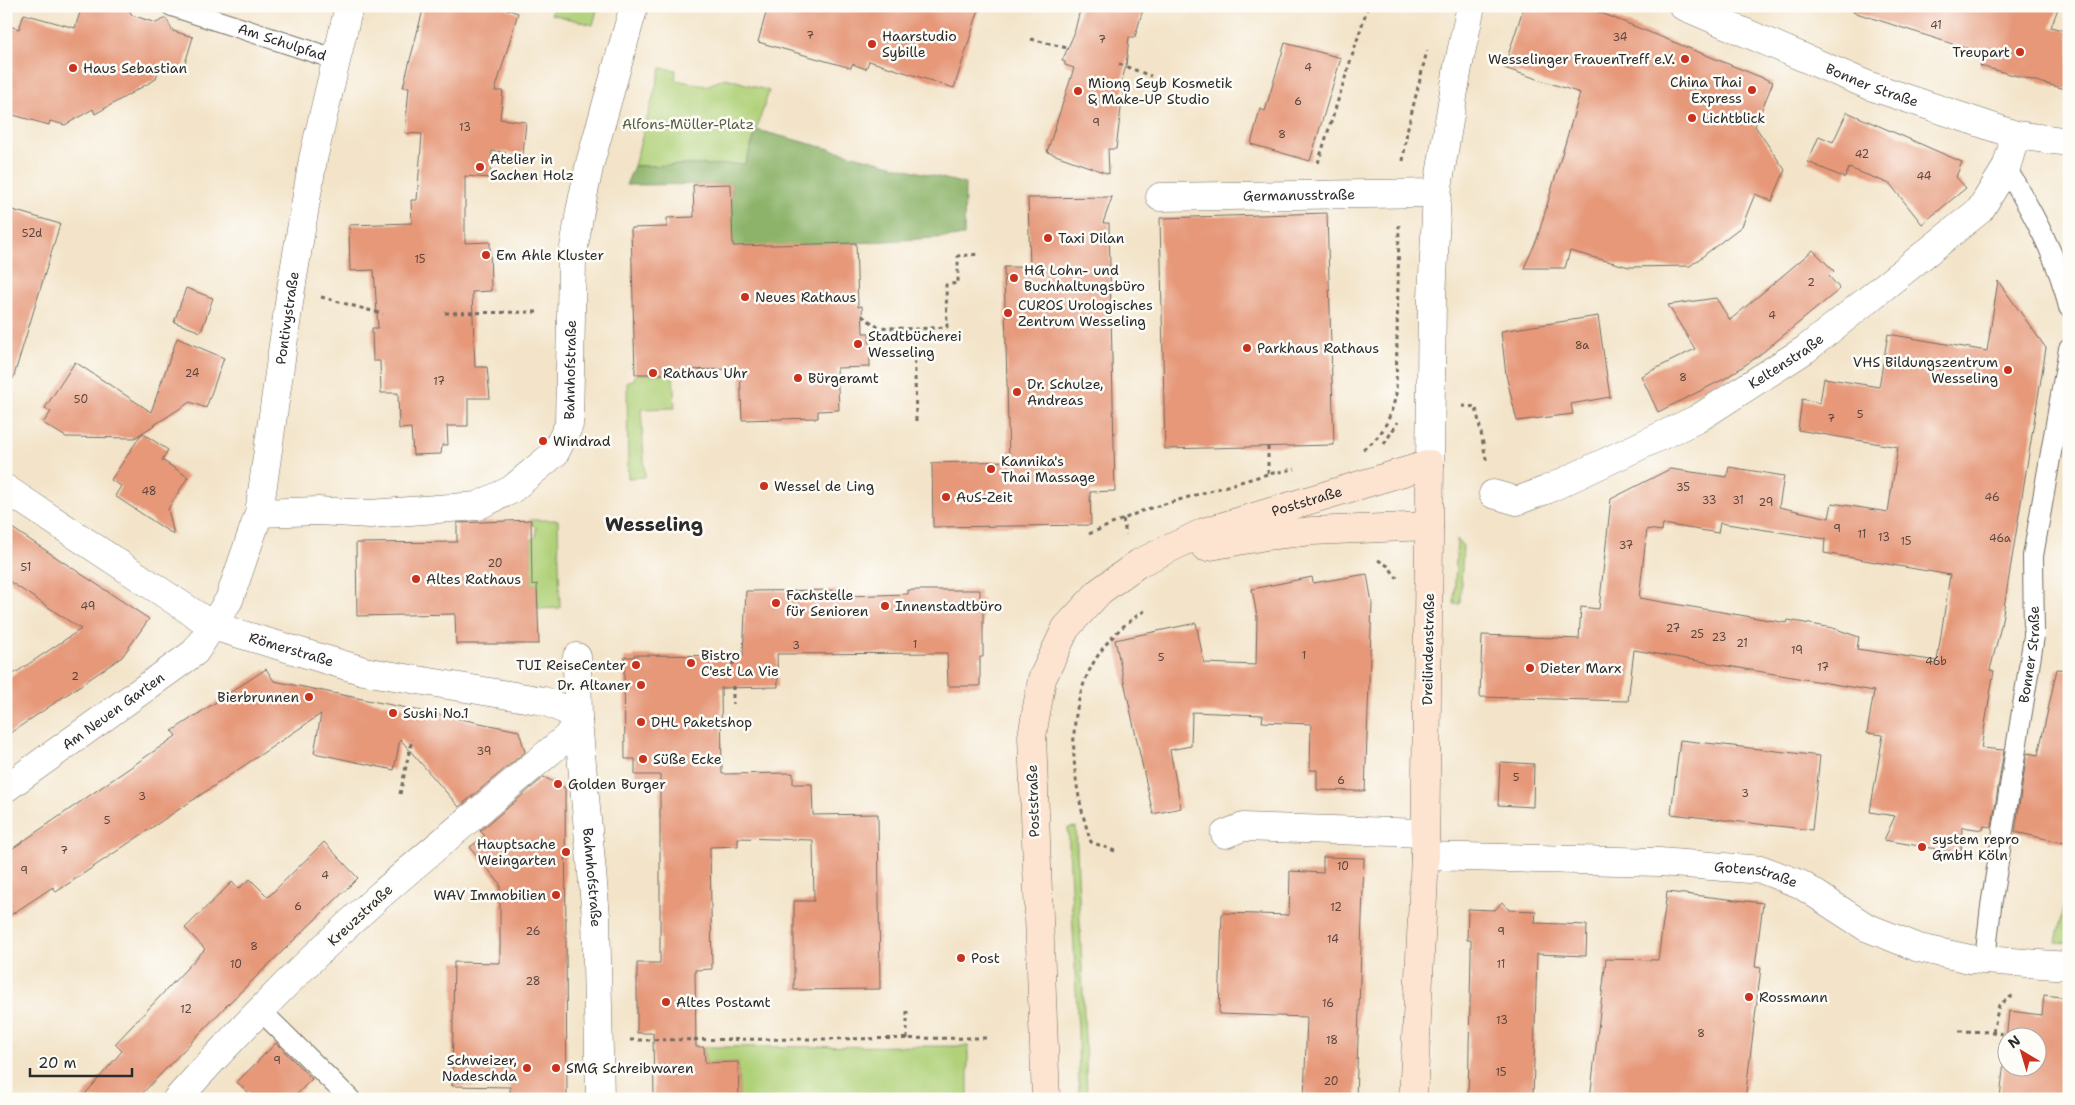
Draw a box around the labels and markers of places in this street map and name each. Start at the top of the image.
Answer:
place label: Haarstudio Sybille [882,27,957,61]
marker: Haarstudio Sybille [866,38,878,50]
place label: Treupart [1952,43,2010,61]
marker: Treupart [2014,46,2026,58]
place label: Wesselinger FrauenTreff e.V. [1488,50,1675,68]
marker: Wesselinger FrauenTreff e.V. [1679,53,1691,65]
place label: Haus Sebastian [83,59,187,77]
marker: Haus Sebastian [67,62,79,74]
place label: China Thai Express [1670,73,1742,107]
place label: Miong Seyb Kosmetik & Make-UP Studio [1088,74,1233,108]
marker: China Thai Express [1746,84,1758,96]
marker: Miong Seyb Kosmetik & Make-UP Studio [1072,85,1084,97]
place label: Lichtblick [1702,109,1765,127]
marker: Lichtblick [1686,112,1698,124]
place label: Atelier in Sachen Holz [490,150,574,184]
marker: Atelier in Sachen Holz [474,161,486,173]
place label: Taxi Dilan [1058,229,1125,247]
marker: Taxi Dilan [1042,232,1054,244]
place label: Em Ahle Kluster [496,246,604,264]
marker: Em Ahle Kluster [480,249,492,261]
place label: HG Lohn- und Buchhaltungsbüro [1024,261,1145,295]
marker: HG Lohn- und Buchhaltungsbüro [1008,272,1020,284]
place label: Neues Rathaus [755,288,856,306]
marker: Neues Rathaus [739,291,751,303]
place label: CUROS Urologisches Zentrum Wesseling [1018,296,1153,330]
marker: CUROS Urologisches Zentrum Wesseling [1002,307,1014,319]
place label: Stadtbücherei Wesseling [868,327,962,361]
marker: Stadtbücherei Wesseling [852,338,864,350]
place label: Parkhaus Rathaus [1257,339,1379,357]
marker: Parkhaus Rathaus [1241,342,1253,354]
place label: VHS Bildungszentrum Wesseling [1853,353,1998,387]
place label: Rathaus Uhr [663,364,748,382]
marker: VHS Bildungszentrum Wesseling [2002,364,2014,376]
marker: Rathaus Uhr [647,367,659,379]
place label: Bürgeramt [808,369,879,387]
marker: Bürgeramt [792,372,804,384]
place label: Dr. Schulze, Andreas [1027,375,1104,409]
marker: Dr. Schulze, Andreas [1011,386,1023,398]
place label: Windrad [553,432,611,450]
marker: Windrad [537,435,549,447]
place label: Kannika's Thai Massage [1001,452,1096,486]
marker: Kannika's Thai Massage [985,463,997,475]
place label: Wessel de Ling [774,477,874,495]
marker: Wessel de Ling [758,480,770,492]
place label: AuS-Zeit [956,488,1013,506]
marker: AuS-Zeit [940,491,952,503]
place label: Altes Rathaus [426,570,521,588]
marker: Altes Rathaus [410,573,422,585]
place label: Fachstelle für Senioren [786,586,869,620]
marker: Fachstelle für Senioren [770,597,782,609]
place label: Innenstadtbüro [895,597,1002,615]
marker: Innenstadtbüro [879,600,891,612]
place label: Bistro C'est La Vie [701,646,779,680]
place label: TUI ReiseCenter [516,656,626,674]
marker: Bistro C'est La Vie [685,657,697,669]
marker: TUI ReiseCenter [630,659,642,671]
place label: Dieter Marx [1540,659,1621,677]
marker: Dieter Marx [1524,662,1536,674]
place label: Dr. Altaner [557,676,631,694]
marker: Dr. Altaner [635,679,647,691]
place label: Bierbrunnen [217,688,299,706]
marker: Bierbrunnen [303,691,315,703]
place label: Sushi No.1 [403,704,469,722]
marker: Sushi No.1 [387,707,399,719]
place label: DHL Paketshop [651,713,752,731]
marker: DHL Paketshop [635,716,647,728]
place label: Süße Ecke [653,750,722,768]
marker: Süße Ecke [637,753,649,765]
place label: Golden Burger [568,775,666,793]
marker: Golden Burger [552,778,564,790]
place label: system repro GmbH Köln [1932,830,2019,864]
place label: Hauptsache Weingarten [477,835,556,869]
marker: system repro GmbH Köln [1916,841,1928,853]
marker: Hauptsache Weingarten [560,846,572,858]
place label: WAV Immobilien [433,886,546,904]
marker: WAV Immobilien [550,889,562,901]
place label: Post [971,949,1000,967]
marker: Post [955,952,967,964]
place label: Rossmann [1759,988,1828,1006]
marker: Rossmann [1743,991,1755,1003]
place label: Altes Postamt [676,993,771,1011]
marker: Altes Postamt [660,996,672,1008]
place label: Schweizer, Nadeschda [442,1051,517,1085]
place label: SMG Schreibwaren [566,1059,694,1077]
marker: Schweizer, Nadeschda [521,1062,533,1074]
marker: SMG Schreibwaren [550,1062,562,1074]

